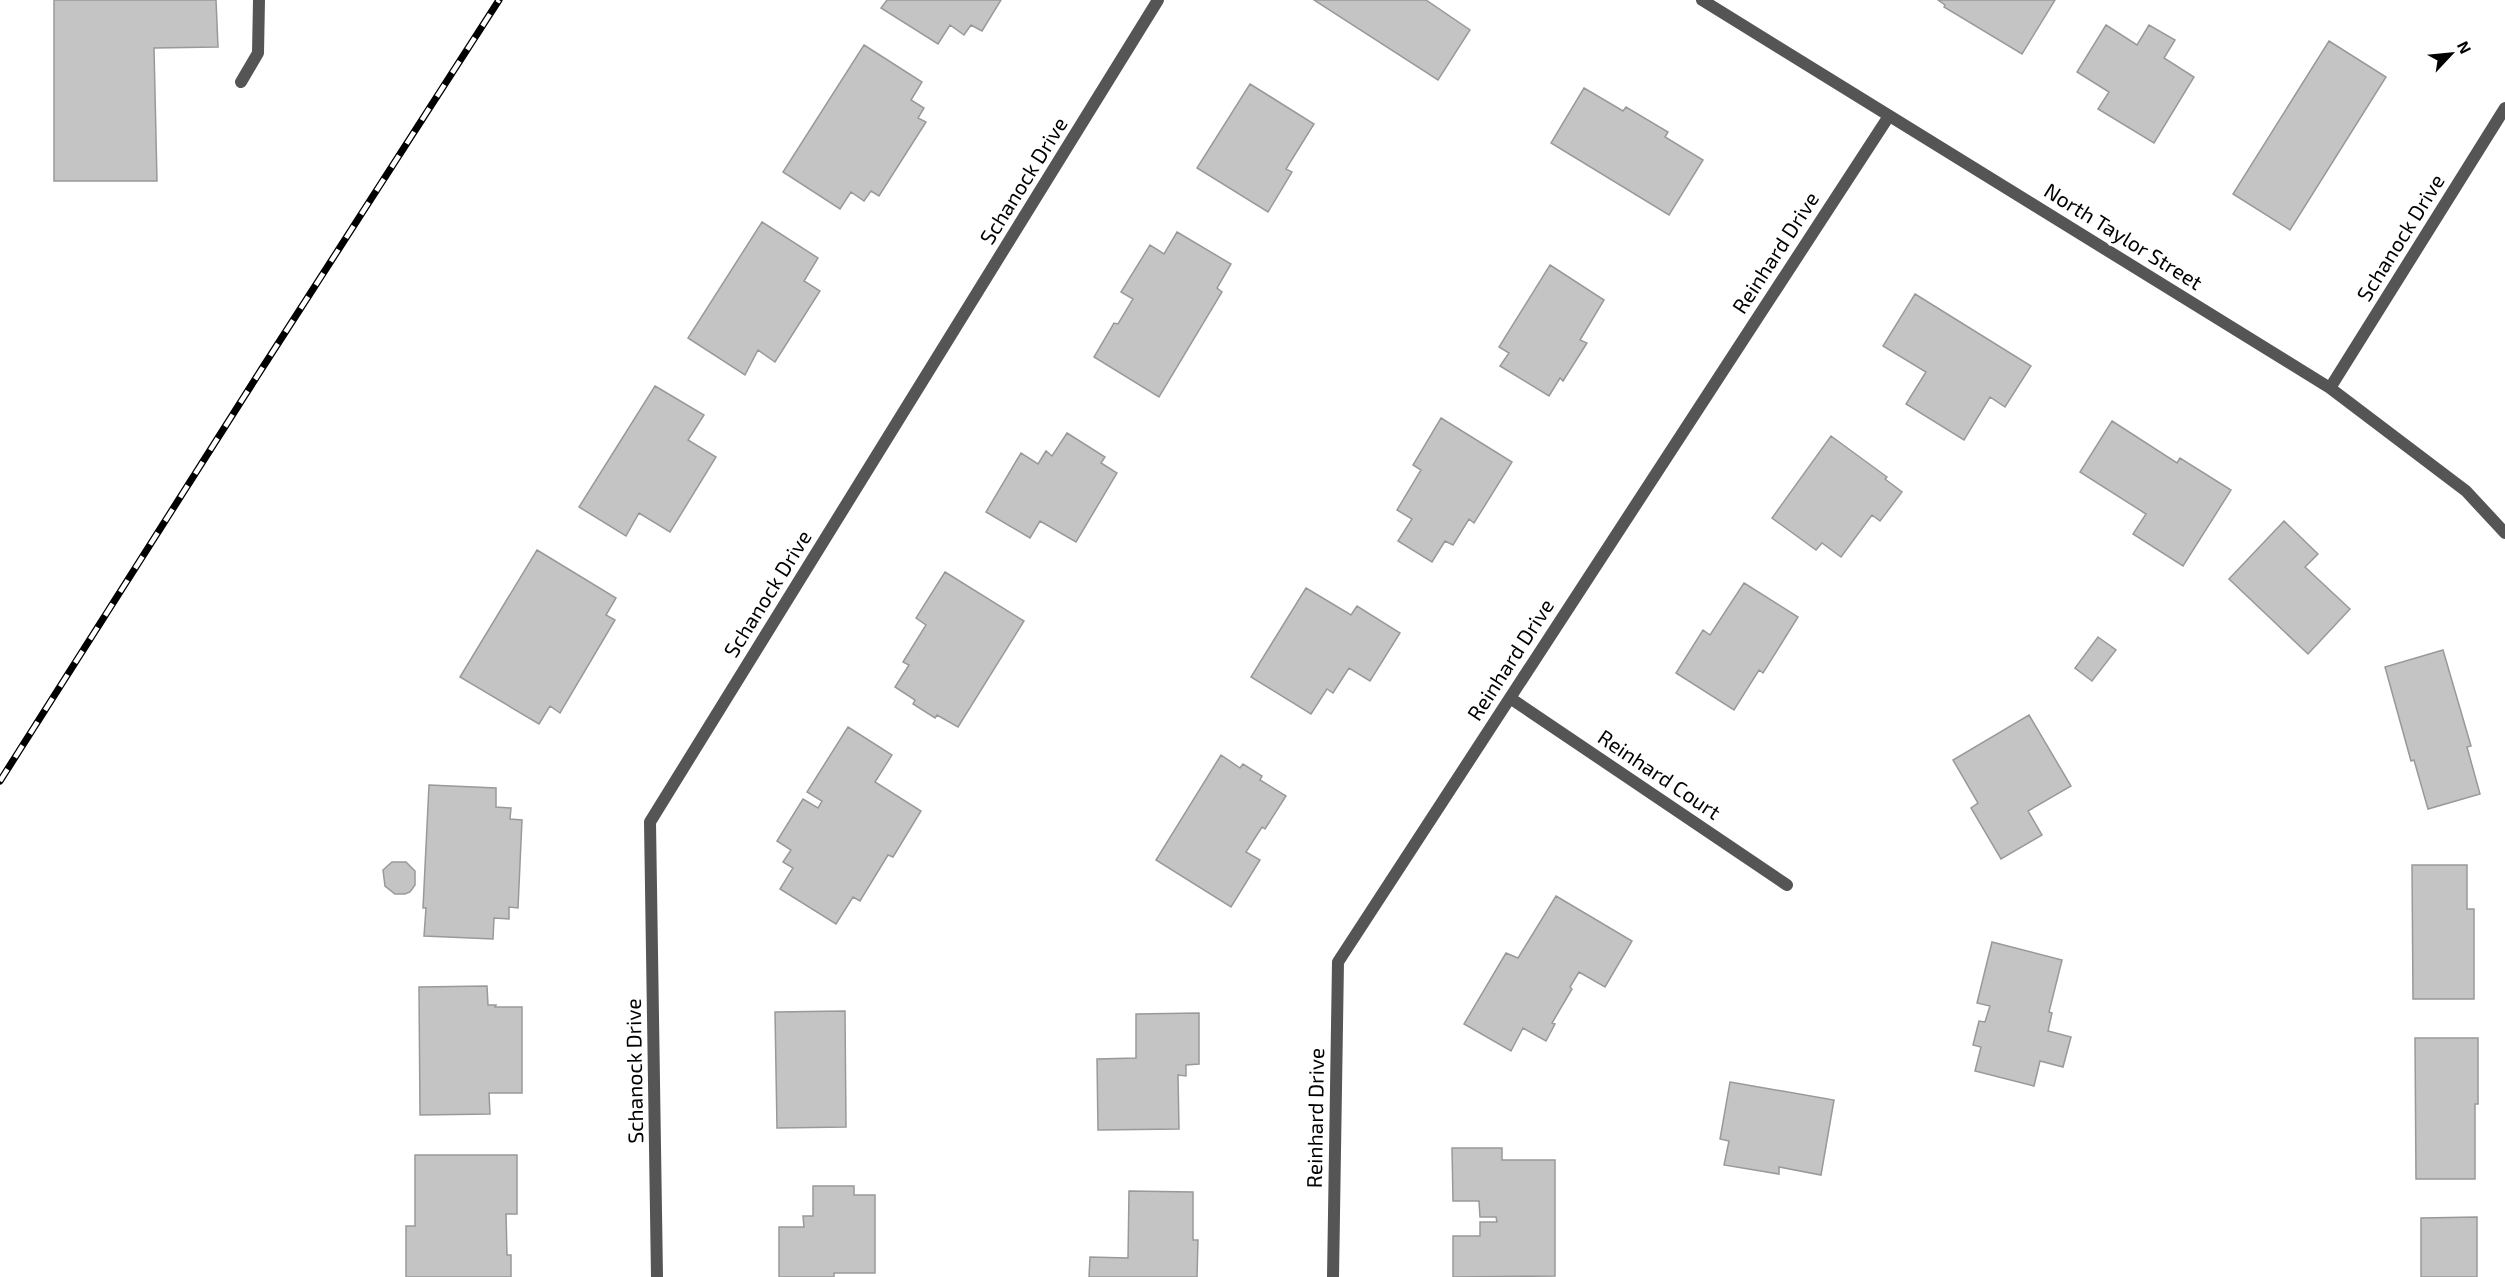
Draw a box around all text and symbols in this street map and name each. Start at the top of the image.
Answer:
north arrow [2421,24,2481,84]
text: N [2454,38,2476,57]
street label: Schanock Drive [974,112,1072,248]
street label: Schanock Drive [2351,169,2449,305]
street label: North Taylor Street [2040,177,2207,294]
street label: Reinhard Drive [1726,187,1823,318]
street label: Schanock Drive [718,525,816,661]
street label: Reinhard Drive [1461,594,1558,725]
street label: Reinhard Court [1594,724,1726,824]
street label: Schanock Drive [620,998,647,1144]
street label: Reinhard Drive [1301,1048,1328,1188]

